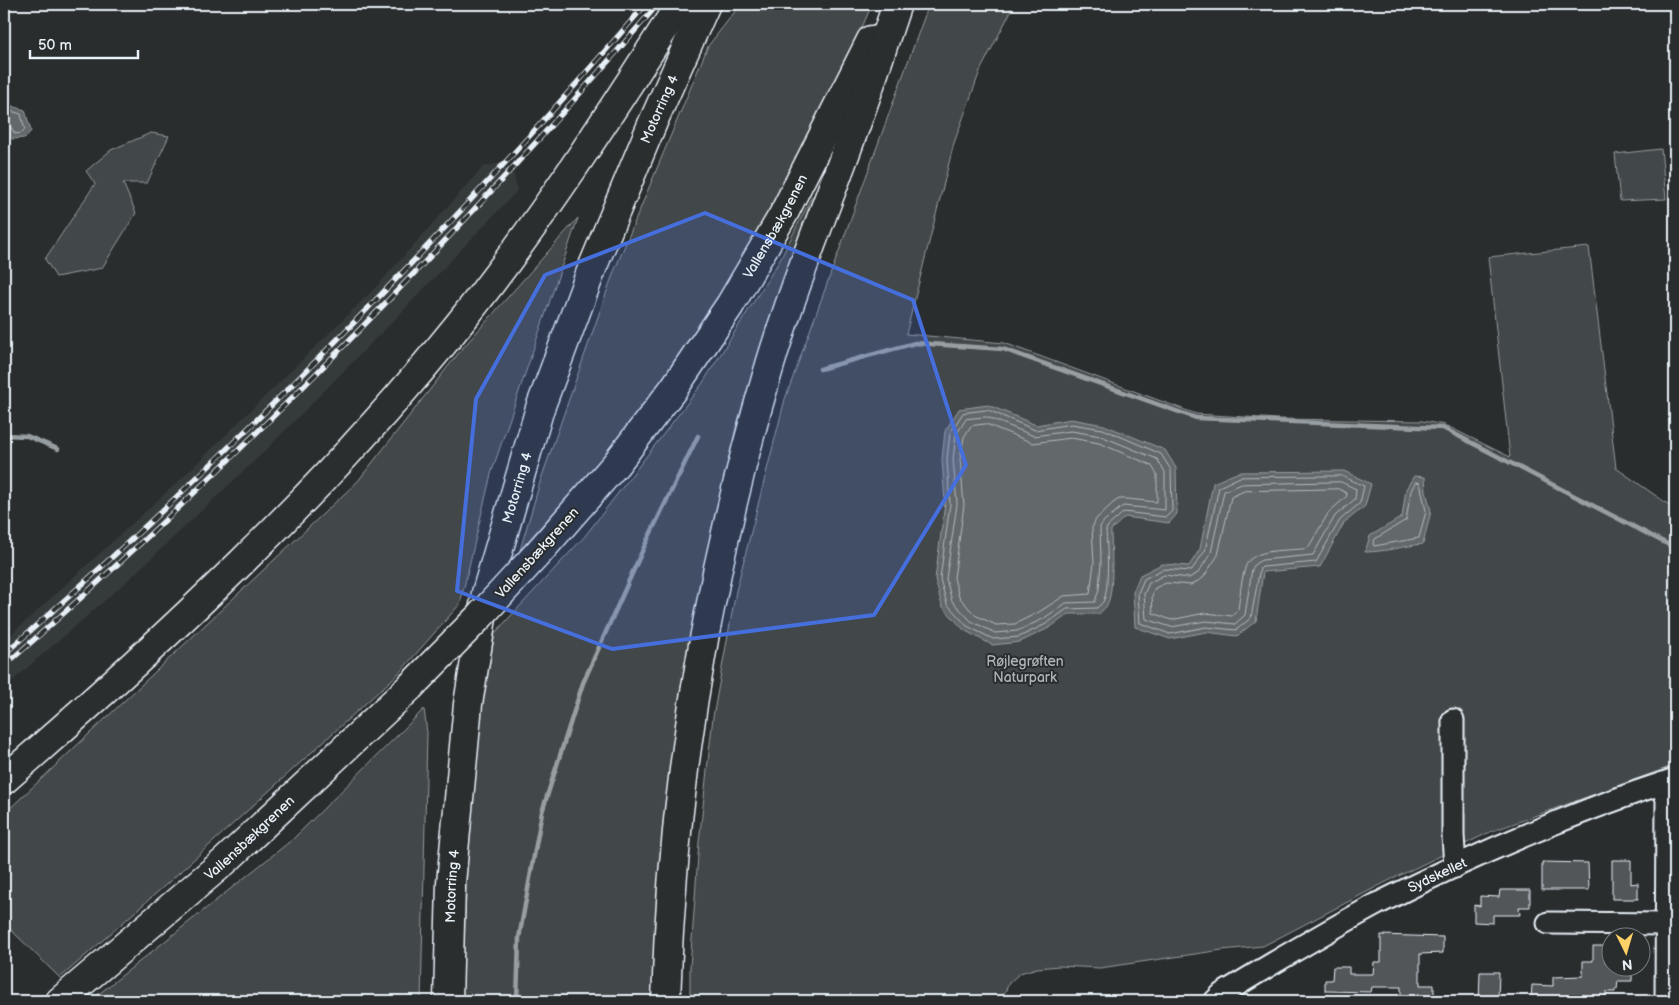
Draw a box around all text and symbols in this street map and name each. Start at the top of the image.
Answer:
scale bar [30,28,138,60]
text: 50 m [38,36,72,55]
street label: Motorring 4 [637,71,682,146]
street label: Vallensbækgrenen [739,171,811,281]
street label: Motorring 4 [498,450,535,525]
street label: Vallensbækgrenen [492,504,582,602]
park label: Røjlegrøften Naturpark [986,653,1064,686]
street label: Vallensbækgrenen [201,792,298,883]
street label: Motorring 4 [441,848,463,923]
street label: Sydskellet [1405,853,1470,896]
north arrow [1602,928,1652,978]
text: N [1621,956,1633,973]

